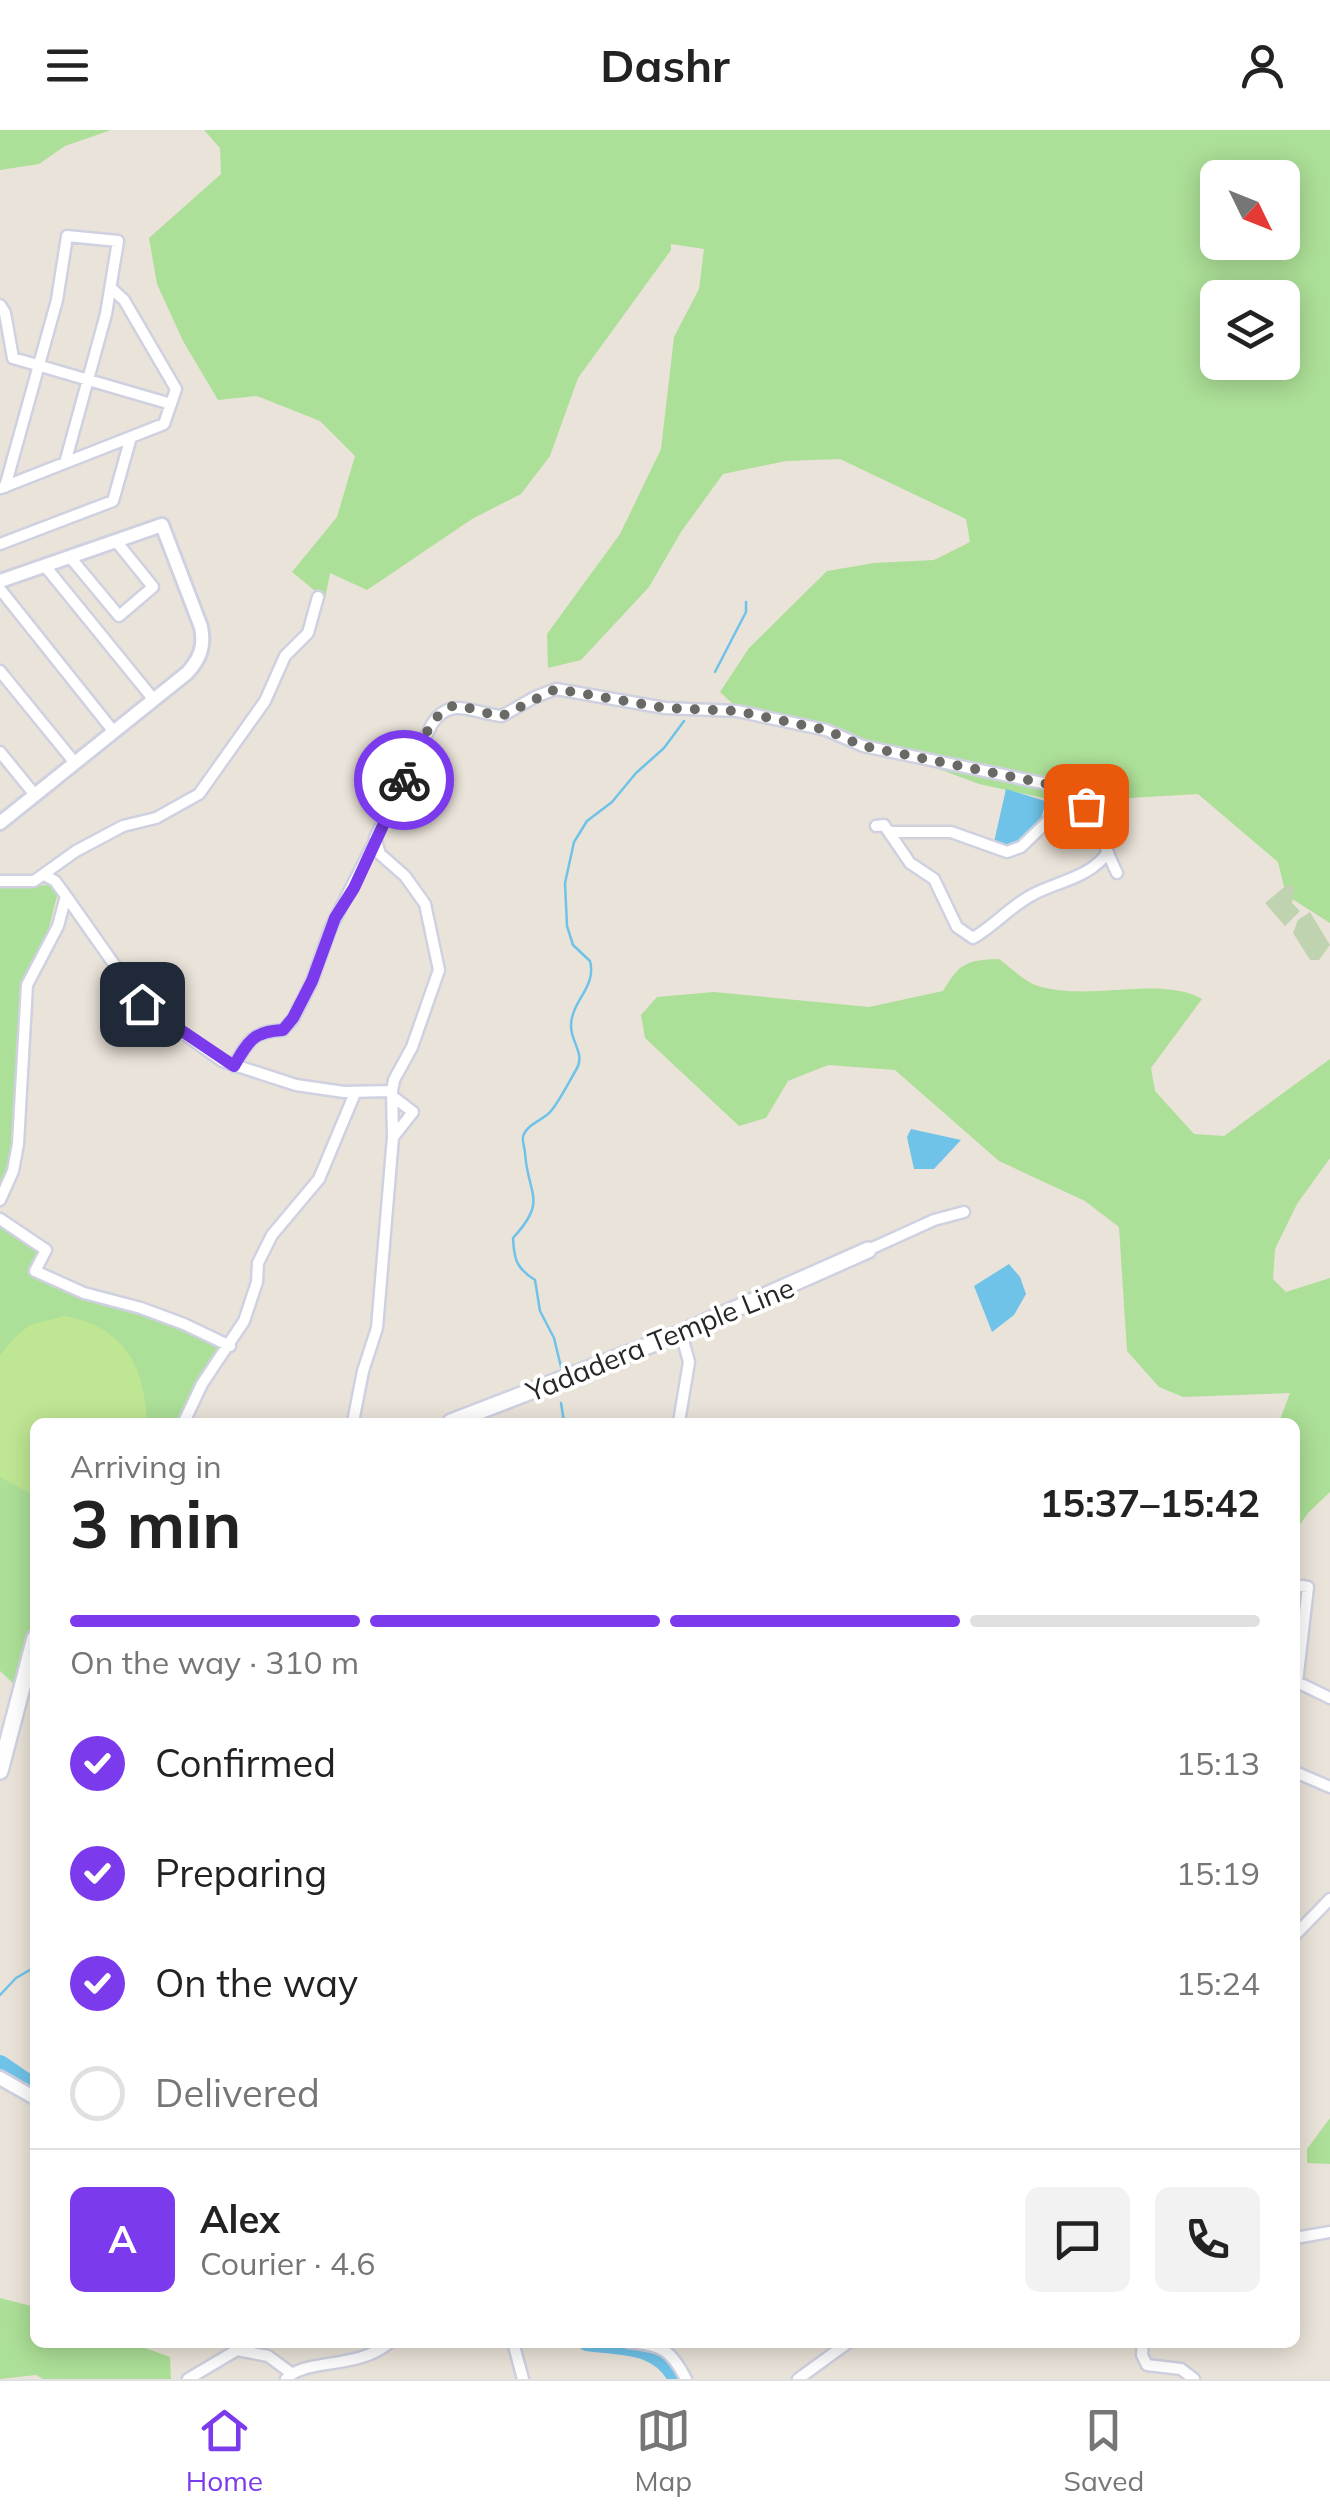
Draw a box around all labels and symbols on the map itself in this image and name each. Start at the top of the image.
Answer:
north arrow [1200,160,1300,260]
courier [354,730,454,830]
pin [1044,764,1129,849]
pin [100,962,185,1047]
street label: Yadadera Temple Line [520,1269,799,1409]

